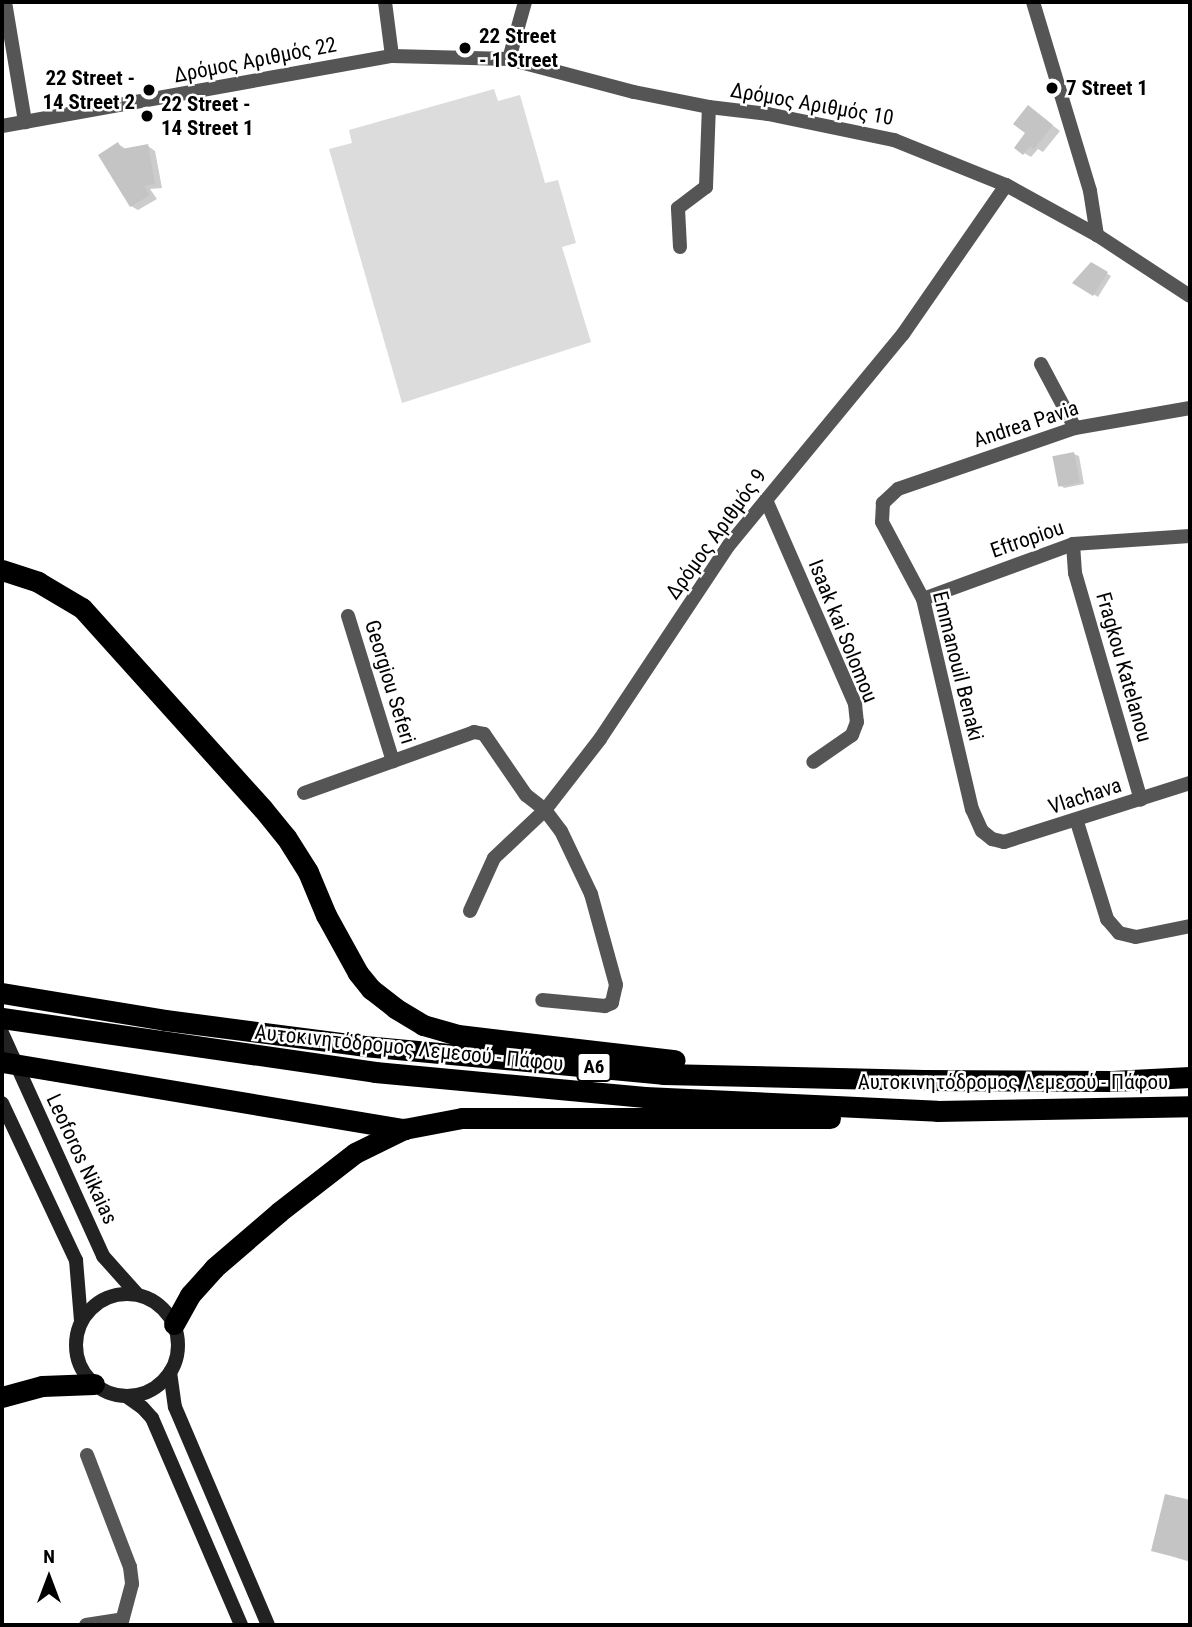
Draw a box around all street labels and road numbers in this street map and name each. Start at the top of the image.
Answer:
street label: Δρόμος Αριθμός 22 [171,32,339,88]
street label: Δρόμος Αριθμός 10 [728,77,896,131]
street label: Andrea Pavia [970,395,1082,453]
street label: Δρόμος Αριθμός 9 [660,464,772,604]
street label: Eftropiou [987,515,1067,563]
street label: Isaak kai Solomou [803,556,883,706]
street label: Emmanouil Benaki [927,589,989,743]
street label: Fragkou Katelanou [1091,589,1157,745]
street label: Georgiou Seferi [359,617,421,747]
street label: Vlachava [1045,772,1125,820]
street label: Αυτοκινητόδρομος Λεμεσού - Πάφου [253,1019,565,1077]
road number: A6 [576,1051,612,1082]
street label: Αυτοκινητόδρομος Λεμεσού - Πάφου [858,1069,1168,1095]
street label: Leoforos Nikaias [41,1090,123,1228]

